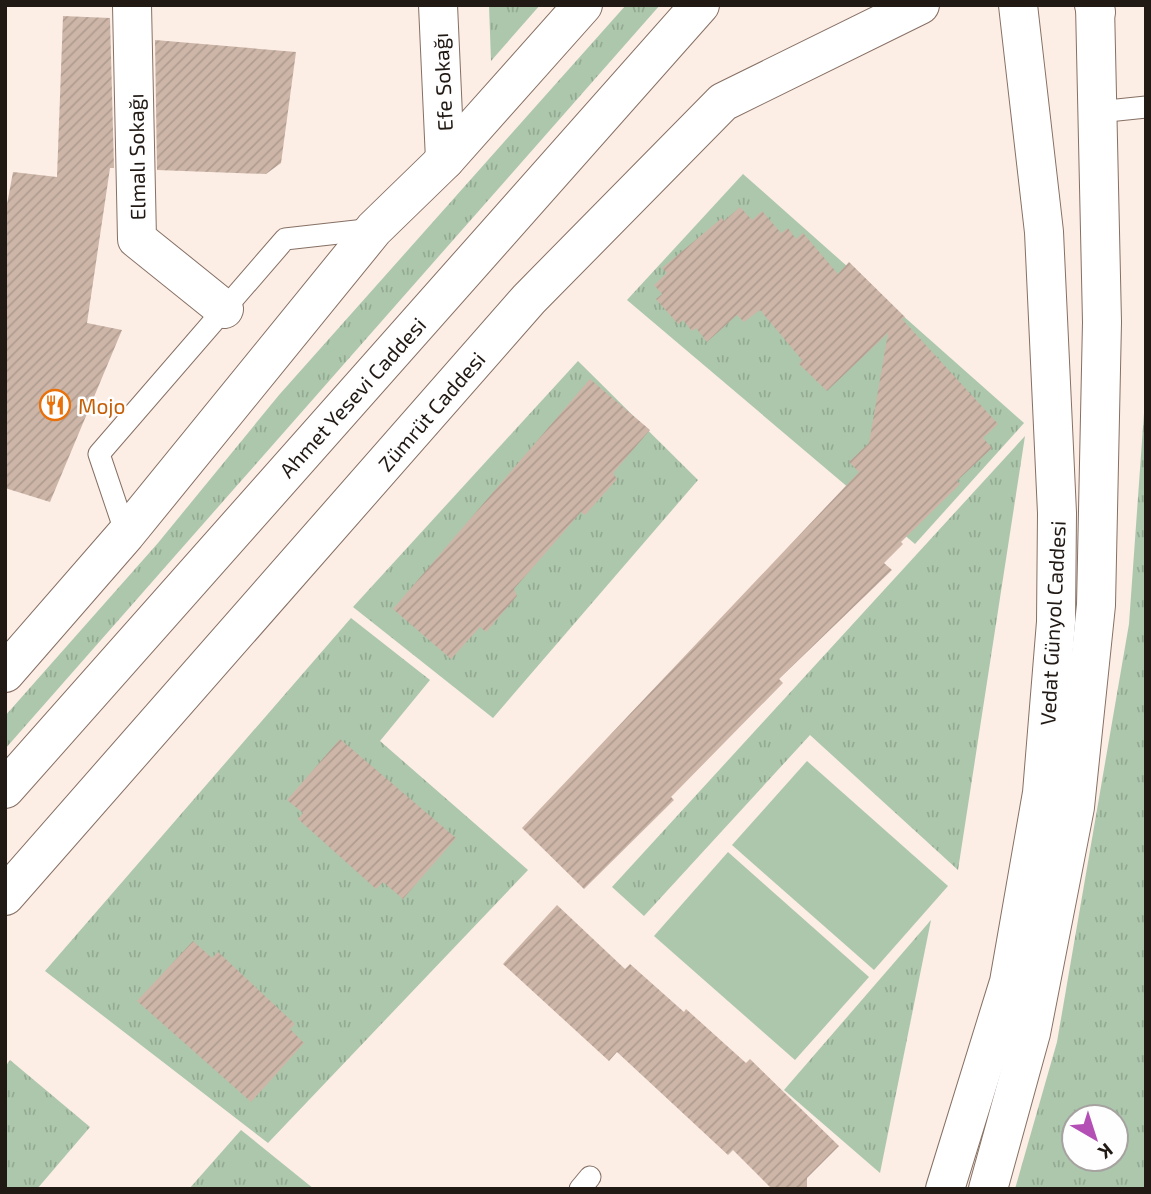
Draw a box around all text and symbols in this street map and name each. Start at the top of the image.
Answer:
street label: Efe Sokağı [427,32,457,132]
street label: Elmalı Sokağı [122,93,150,221]
street label: Ahmet Yesevi Caddesi [274,312,430,482]
street label: Zümrüt Caddesi [372,346,490,476]
restaurant icon: Mojo [38,388,72,422]
place label: Mojo [78,393,126,419]
street label: Vedat Günyol Caddesi [1034,520,1070,726]
north arrow [1060,1103,1130,1173]
text: K [1094,1139,1118,1164]

